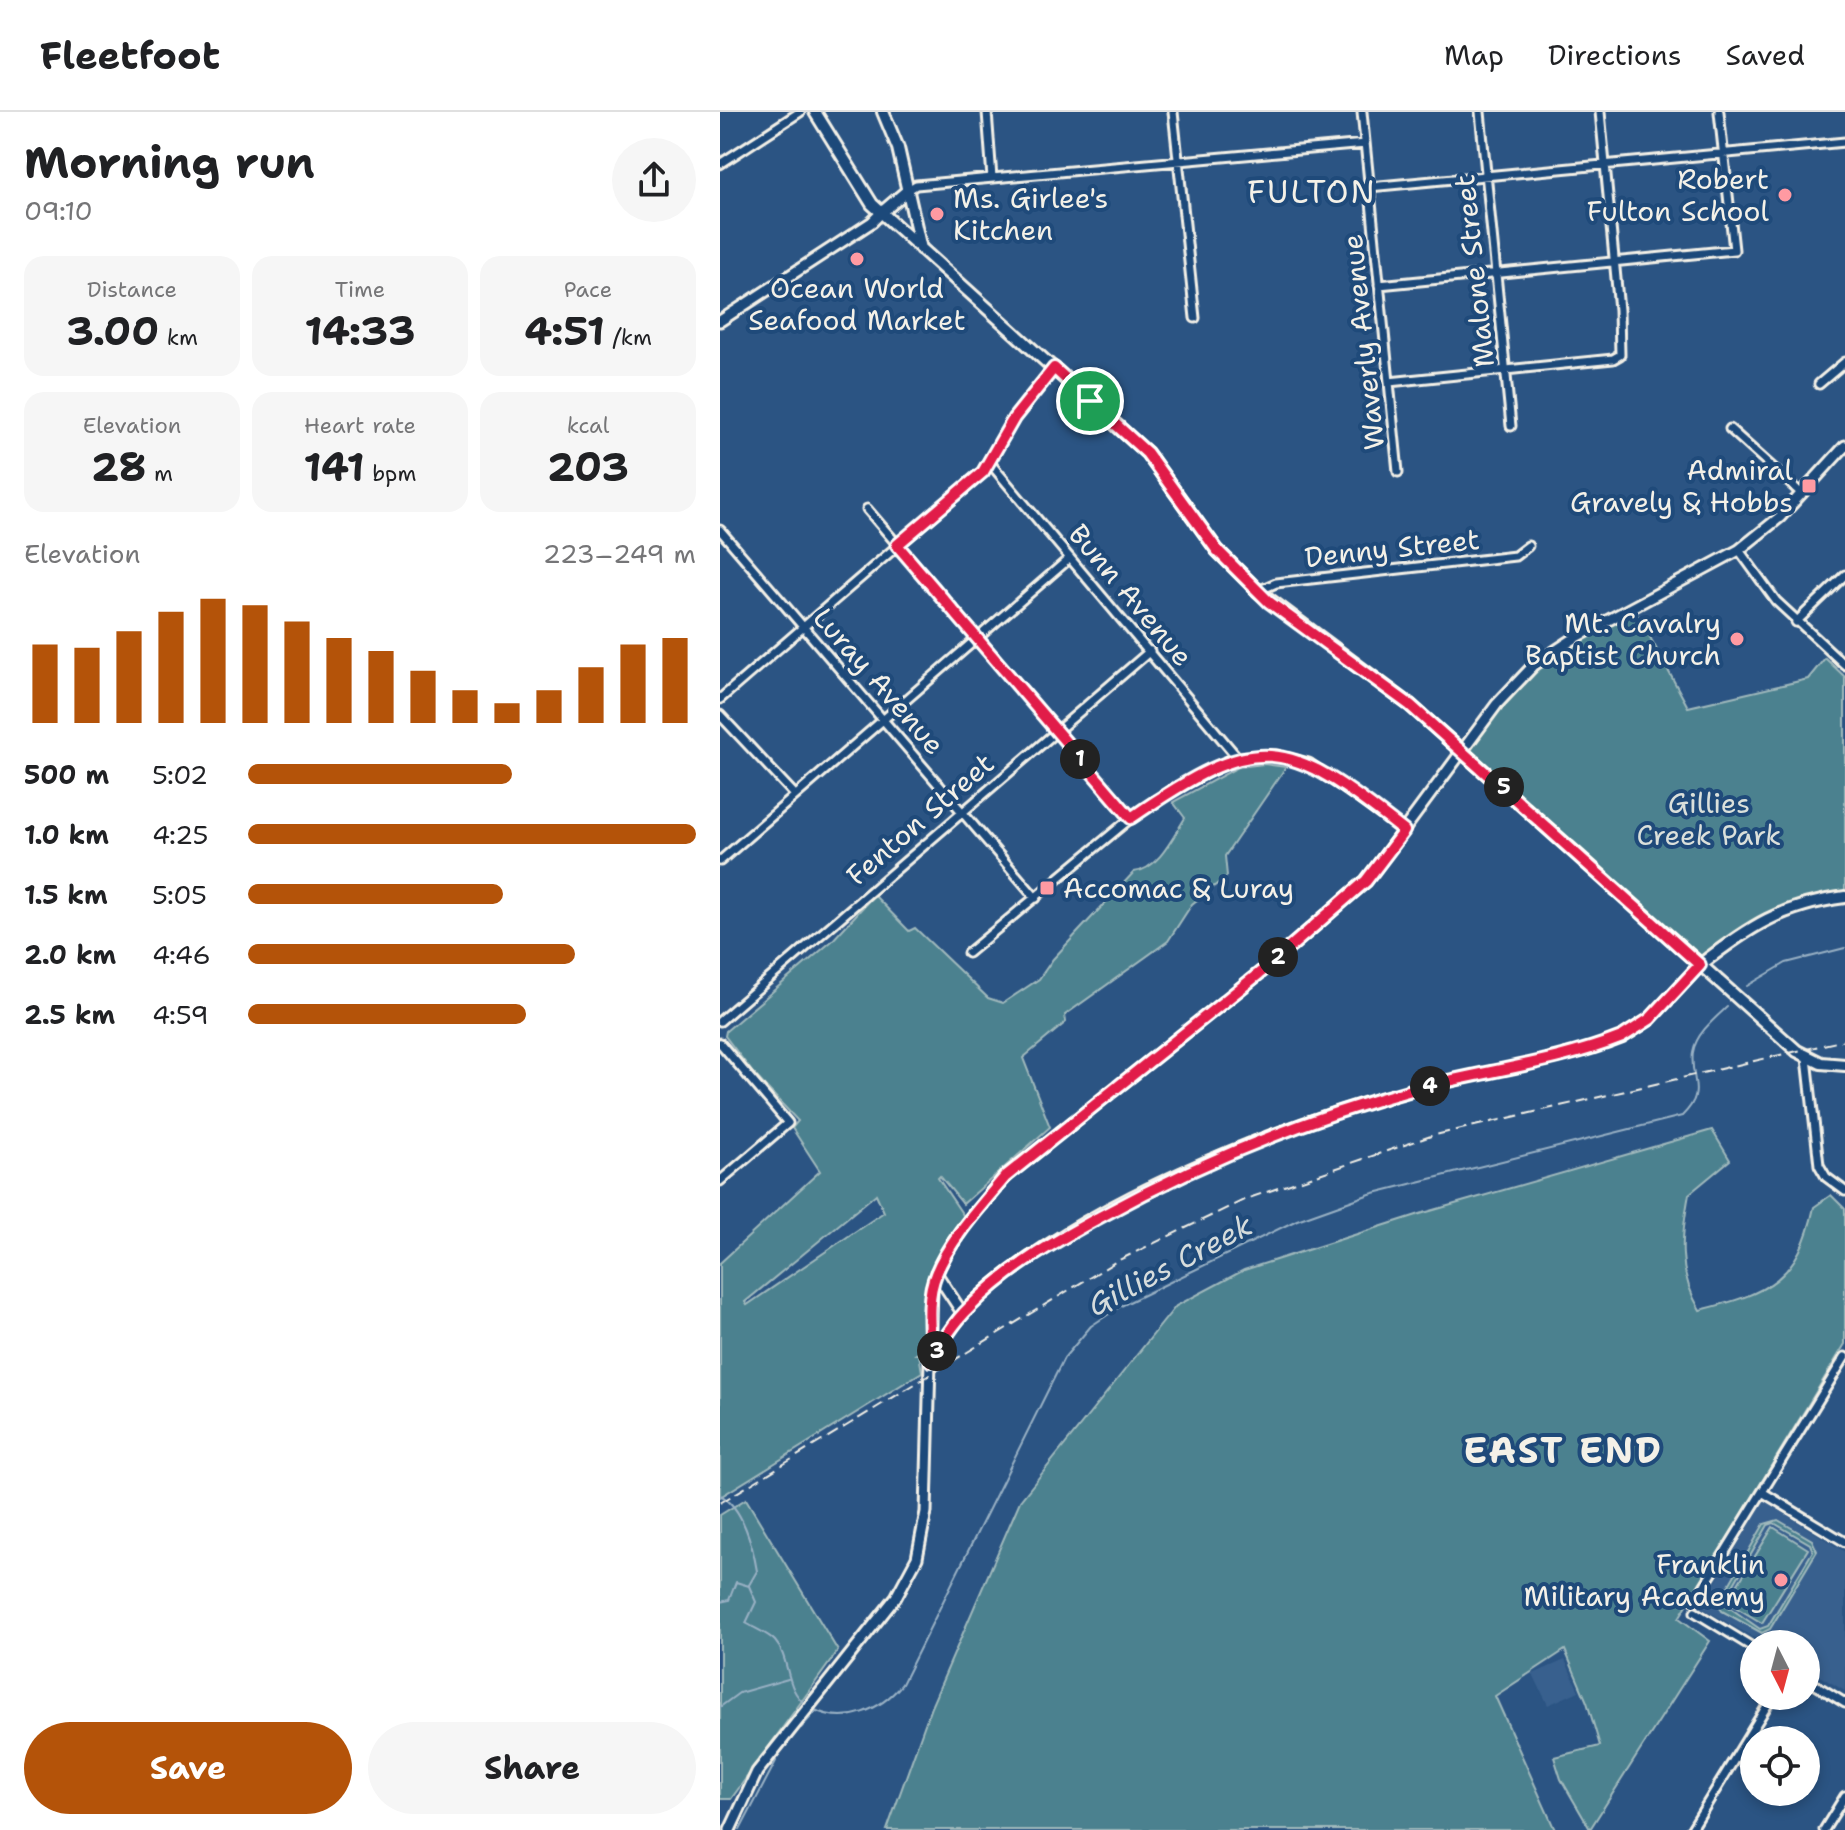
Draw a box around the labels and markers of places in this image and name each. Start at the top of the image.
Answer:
place label: Robert Fulton School [1587,160,1770,230]
place label: Ms. Girlee's Kitchen [953,179,1108,249]
marker: Robert Fulton School [1776,186,1794,204]
marker: Ms. Girlee's Kitchen [928,205,946,223]
marker: Ocean World Seafood Market [848,250,866,268]
place label: Ocean World Seafood Market [748,269,966,339]
pin [1056,367,1124,435]
place label: Admiral Gravely & Hobbs [1570,451,1794,521]
marker: Admiral Gravely & Hobbs [1800,477,1818,495]
place label: Mt. Cavalry Baptist Church [1525,604,1721,674]
marker: Mt. Cavalry Baptist Church [1728,630,1746,648]
pin: 1 [1060,739,1100,779]
pin: 5 [1484,767,1524,807]
place label: Accomac & Luray [1063,869,1294,907]
marker: Accomac & Luray [1038,879,1056,897]
pin: 2 [1258,937,1298,977]
pin: 4 [1410,1066,1450,1106]
pin: 3 [917,1331,957,1371]
place label: Franklin Military Academy [1524,1545,1765,1615]
marker: Franklin Military Academy [1772,1571,1790,1589]

